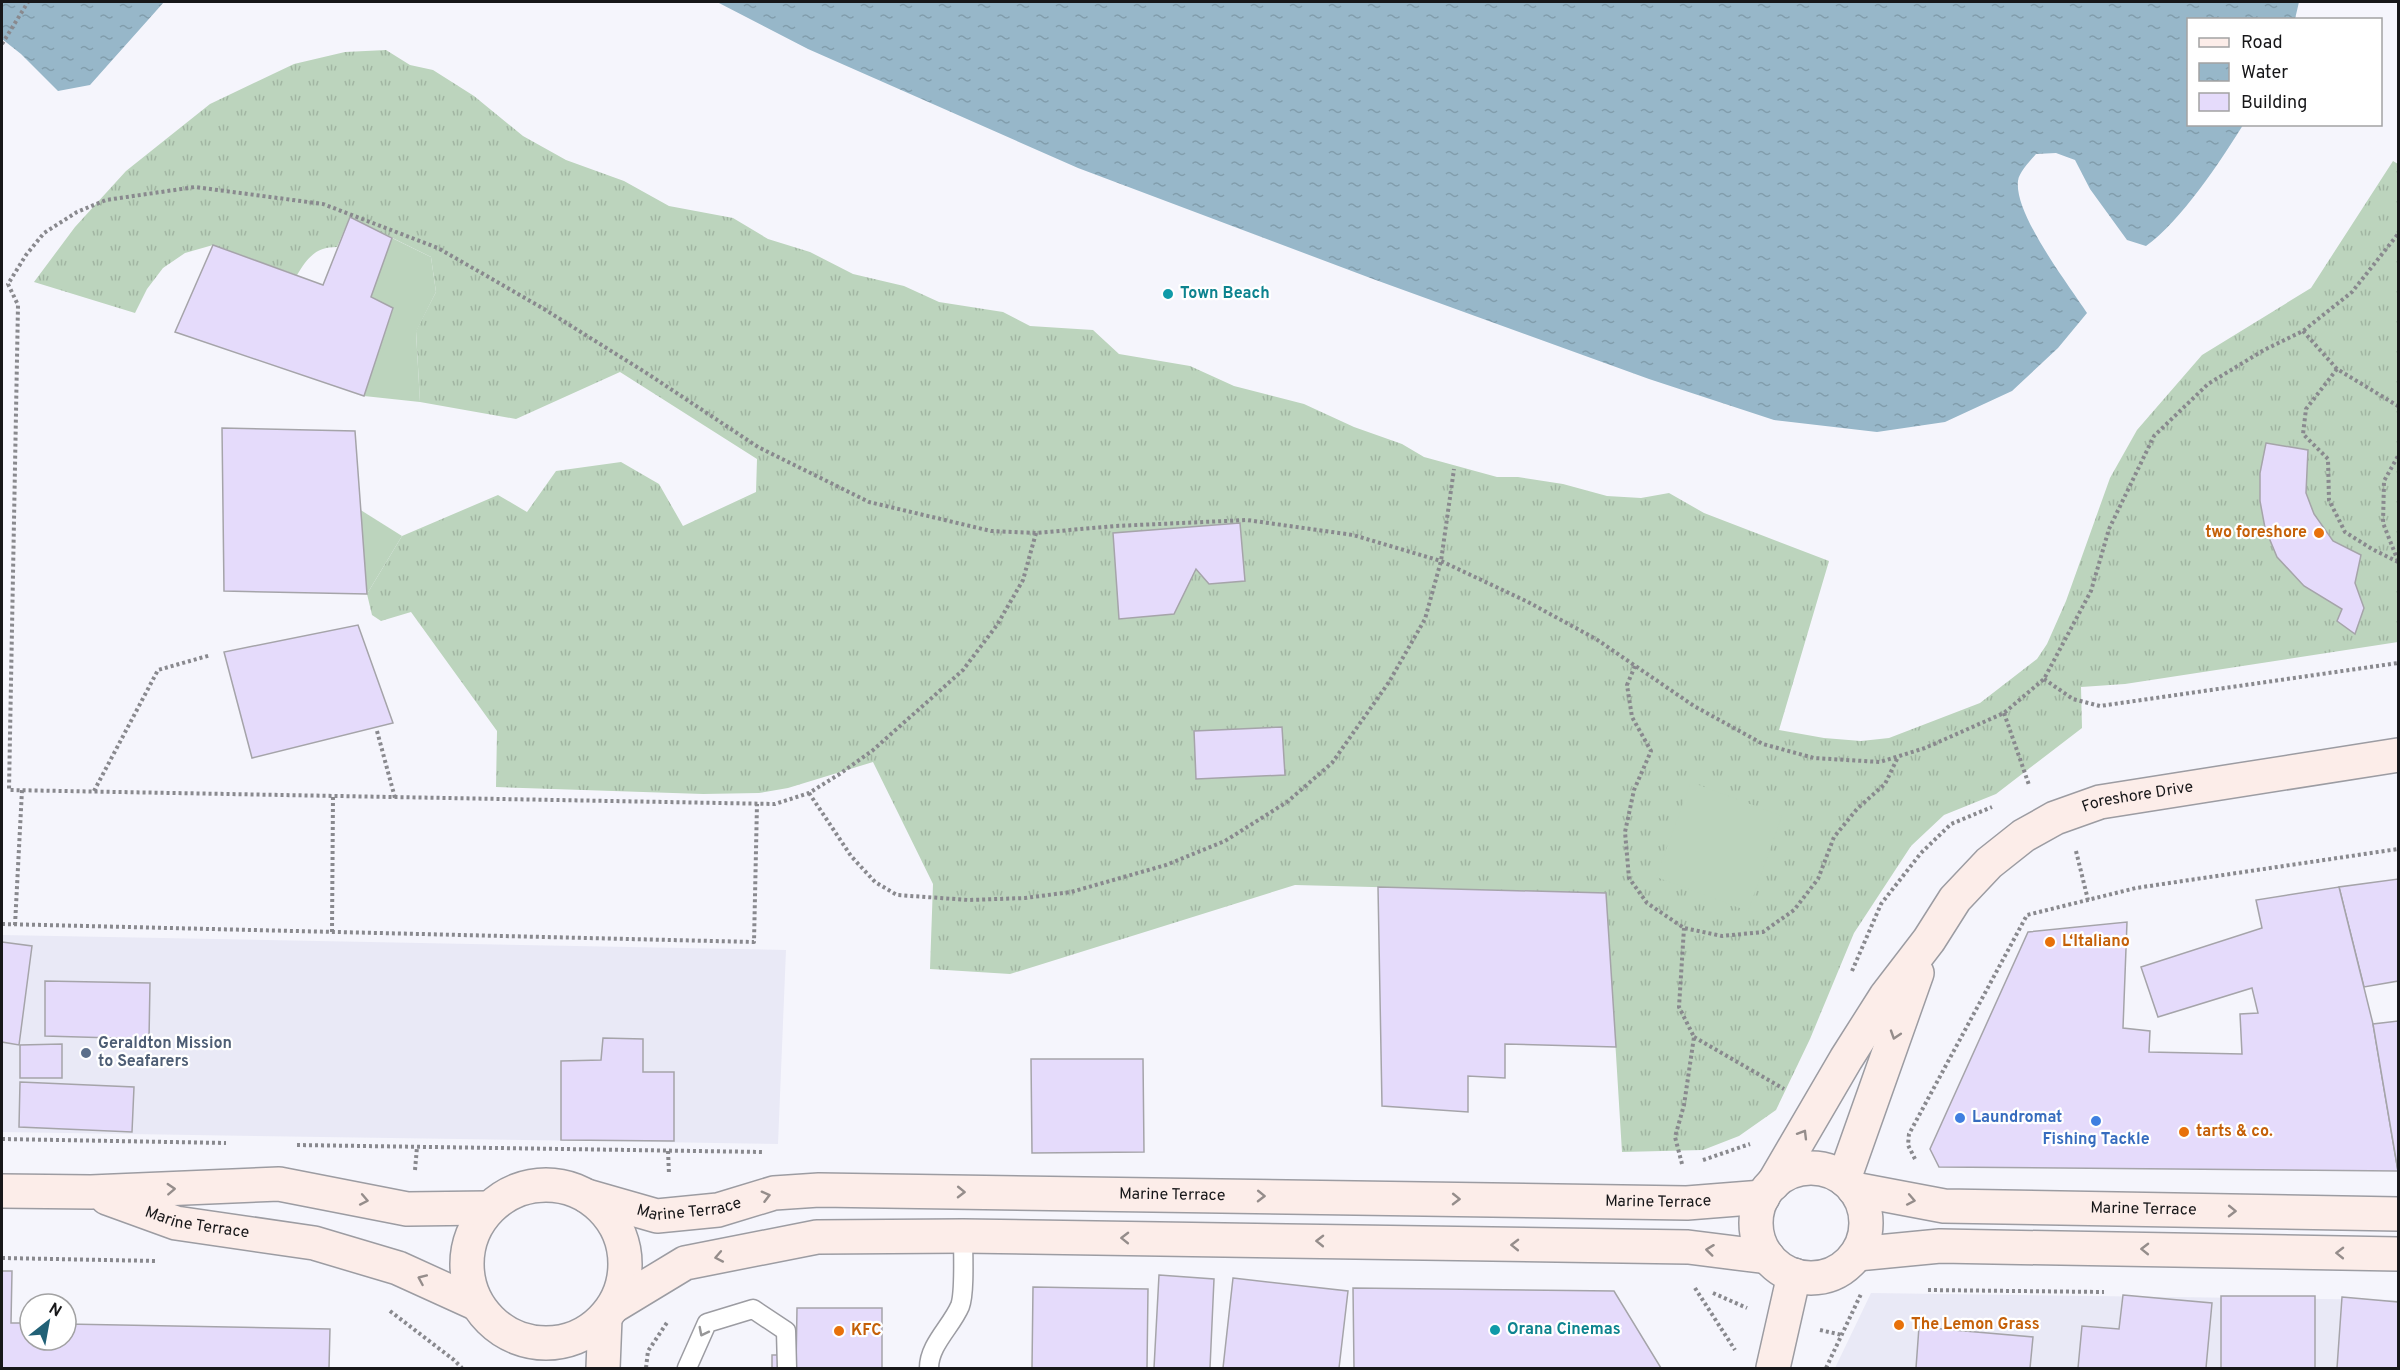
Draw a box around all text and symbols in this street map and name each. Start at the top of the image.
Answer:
legend [2187,18,2382,126]
text: Road [2241,32,2283,55]
text: Water [2241,62,2288,85]
text: Building [2241,92,2307,115]
place label: Town Beach [1180,284,1270,304]
marker: Town Beach [1161,287,1175,301]
place label: two foreshore [2205,523,2307,543]
marker: two foreshore [2312,526,2326,540]
street label: Foreshore Drive [2079,777,2195,818]
place label: L‘Italiano [2062,932,2130,952]
marker: L‘Italiano [2043,935,2057,949]
one-way arrow [1889,1029,1902,1039]
place label: Geraldton Mission to Seafarers [98,1034,232,1072]
marker: Geraldton Mission to Seafarers [79,1046,93,1060]
place label: Laundromat [1972,1108,2062,1128]
marker: Laundromat [1953,1111,1967,1125]
marker: Fishing Tackle [2089,1114,2103,1128]
place label: tarts & co. [2196,1122,2273,1142]
marker: tarts & co. [2177,1125,2191,1139]
one-way arrow [1796,1130,1808,1140]
place label: Fishing Tackle [2042,1130,2150,1150]
one-way arrow [166,1182,175,1195]
street label: Marine Terrace [1119,1184,1226,1206]
one-way arrow [956,1186,965,1198]
one-way arrow [1256,1190,1265,1203]
one-way arrow [760,1191,771,1203]
street label: Marine Terrace [1605,1191,1712,1213]
one-way arrow [359,1193,369,1206]
street label: Marine Terrace [634,1193,744,1226]
one-way arrow [1451,1193,1460,1206]
one-way arrow [1906,1193,1916,1206]
street label: Marine Terrace [2090,1199,2197,1220]
street label: Marine Terrace [142,1203,250,1243]
one-way arrow [2227,1205,2236,1217]
one-way arrow [1121,1232,1130,1245]
one-way arrow [1316,1235,1325,1248]
one-way arrow [1511,1238,1520,1251]
one-way arrow [2141,1243,2150,1256]
one-way arrow [1706,1244,1715,1257]
one-way arrow [2336,1247,2345,1259]
one-way arrow [714,1250,724,1263]
one-way arrow [417,1274,428,1286]
north arrow [18,1292,78,1352]
text: N [45,1299,65,1322]
place label: The Lemon Grass [1911,1315,2040,1335]
marker: The Lemon Grass [1892,1318,1906,1332]
place label: Orana Cinemas [1507,1320,1621,1340]
place label: KFC [851,1321,881,1341]
marker: Orana Cinemas [1488,1323,1502,1337]
marker: KFC [832,1324,846,1338]
one-way arrow [699,1325,710,1336]

